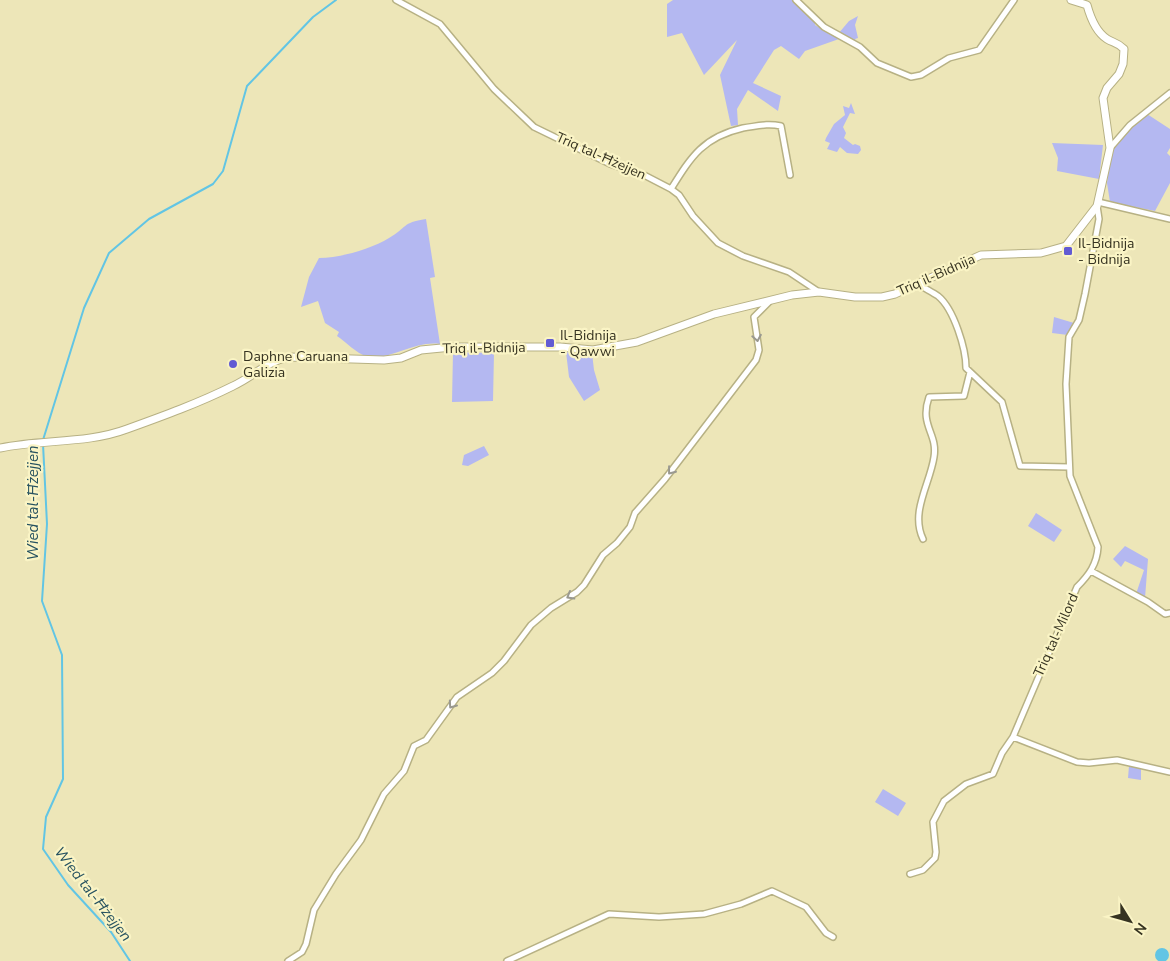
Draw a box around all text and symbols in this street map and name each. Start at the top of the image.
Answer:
street label: Triq tal-Ħżejjen [553,128,649,184]
place label: Il-Bidnija - Bidnija [1078,234,1134,269]
marker: Il-Bidnija - Bidnija [1062,245,1074,257]
street label: Triq il-Bidnija [894,249,978,301]
place label: Il-Bidnija - Qawwi [560,326,616,361]
one-way arrow [752,334,762,343]
marker: Il-Bidnija - Qawwi [544,337,556,349]
street label: Triq il-Bidnija [442,338,526,358]
place label: Daphne Caruana Galizia [243,347,348,382]
marker: Daphne Caruana Galizia [227,358,239,370]
water label: Wied tal-Ħżejjen [23,446,43,560]
one-way arrow [668,465,676,474]
one-way arrow [566,589,575,599]
street label: Triq tal-Milord [1029,590,1083,680]
one-way arrow [449,699,458,709]
water label: Wied tal-Ħżejjen [50,843,136,945]
north arrow [1105,896,1155,946]
text: N [1129,919,1151,938]

